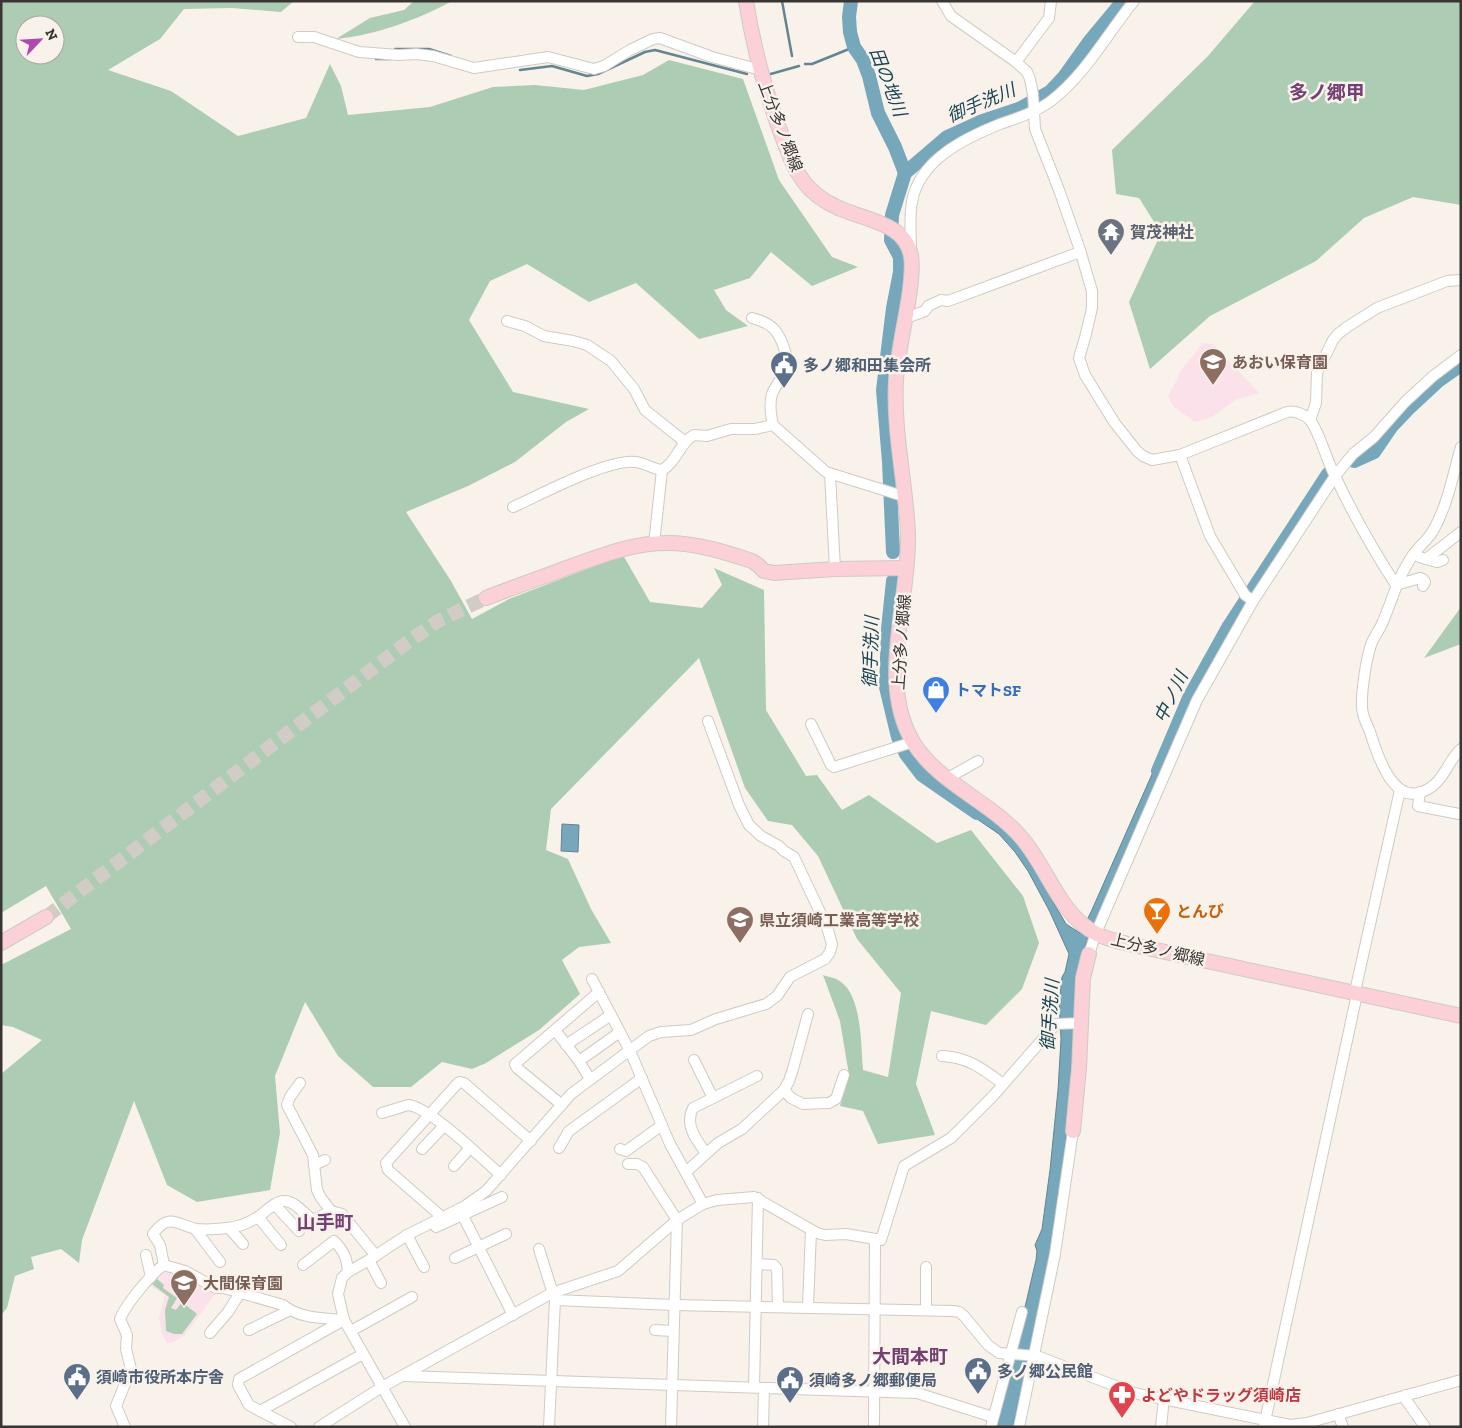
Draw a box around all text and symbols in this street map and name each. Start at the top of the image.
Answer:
north arrow [15,15,65,65]
text: N [41,26,61,43]
water label: 田の地川 [865,44,912,121]
street label: 上分多ノ郷線 [754,78,807,174]
water label: 御手洗川 [944,78,1020,127]
district label: 多ノ郷甲 [1289,81,1365,104]
temple icon: 賀茂神社 [1096,217,1126,256]
place label: 賀茂神社 [1130,223,1194,242]
school or university icon: あおい保育園 [1198,347,1228,386]
public building icon: 多ノ郷和田集会所 [769,350,799,389]
place label: あおい保育園 [1232,353,1328,372]
place label: 多ノ郷和田集会所 [803,356,931,375]
street label: 上分多ノ郷線 [889,593,914,691]
water label: 御手洗川 [859,614,883,688]
water label: 中ノ川 [1149,666,1194,726]
shop icon: トマトSF [921,675,951,714]
place label: トマトSF [955,681,1021,700]
bar icon: とんび [1142,896,1172,935]
place label: とんび [1176,902,1224,921]
school or university icon: 県立須崎工業高等学校 [725,905,755,944]
place label: 県立須崎工業高等学校 [759,911,919,930]
street label: 上分多ノ郷線 [1109,929,1207,970]
water label: 御手洗川 [1037,976,1064,1052]
district label: 山手町 [296,1211,354,1234]
school or university icon: 大間保育園 [169,1268,199,1307]
place label: 大間保育園 [203,1274,283,1293]
district label: 大間本町 [872,1345,948,1368]
public building icon: 多ノ郷公民館 [963,1356,993,1395]
public building icon: 須崎市役所本庁舎 [62,1362,92,1401]
place label: 多ノ郷公民館 [997,1362,1093,1381]
public building icon: 須崎多ノ郷郵便局 [775,1365,805,1404]
place label: 須崎市役所本庁舎 [96,1368,224,1387]
place label: 須崎多ノ郷郵便局 [809,1371,937,1390]
pharmacy icon: よどやドラッグ須崎店 [1107,1380,1137,1419]
place label: よどやドラッグ須崎店 [1141,1386,1301,1405]

